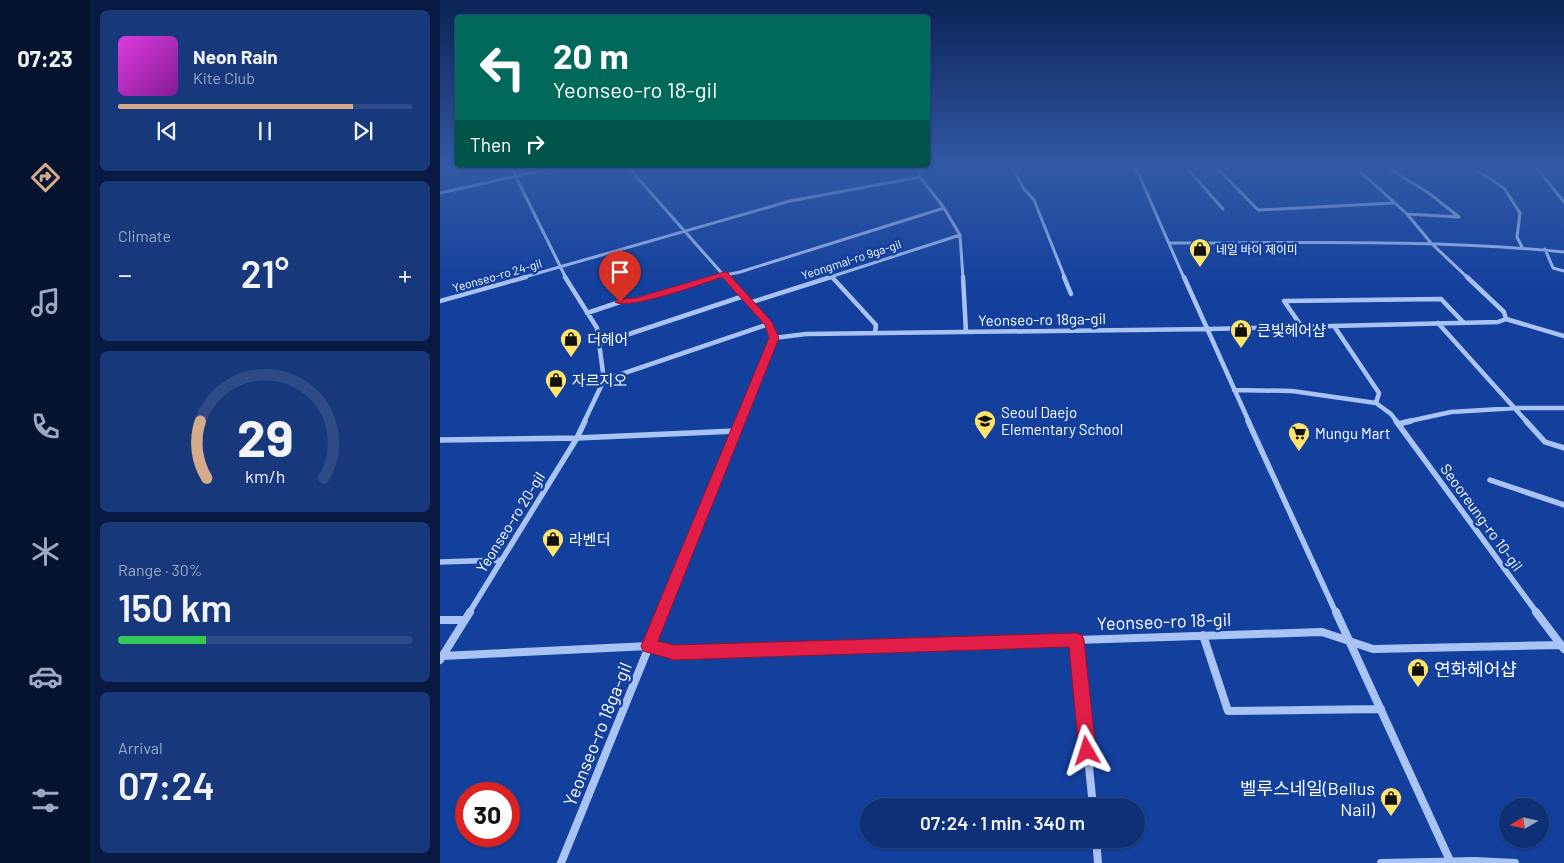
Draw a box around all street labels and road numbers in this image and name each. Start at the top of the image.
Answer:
street label: Yeongmal-ro 9ga-gil [799,236,903,282]
street label: Yeonseo-ro 24-gil [451,256,543,294]
street label: Yeonseo-ro 18ga-gil [978,309,1106,329]
street label: Seooreung-ro 10-gil [1437,460,1527,574]
street label: Yeonseo-ro 20-gil [472,468,548,576]
street label: Yeonseo-ro 18-gil [1096,608,1232,634]
street label: Yeonseo-ro 18ga-gil [558,659,636,809]

